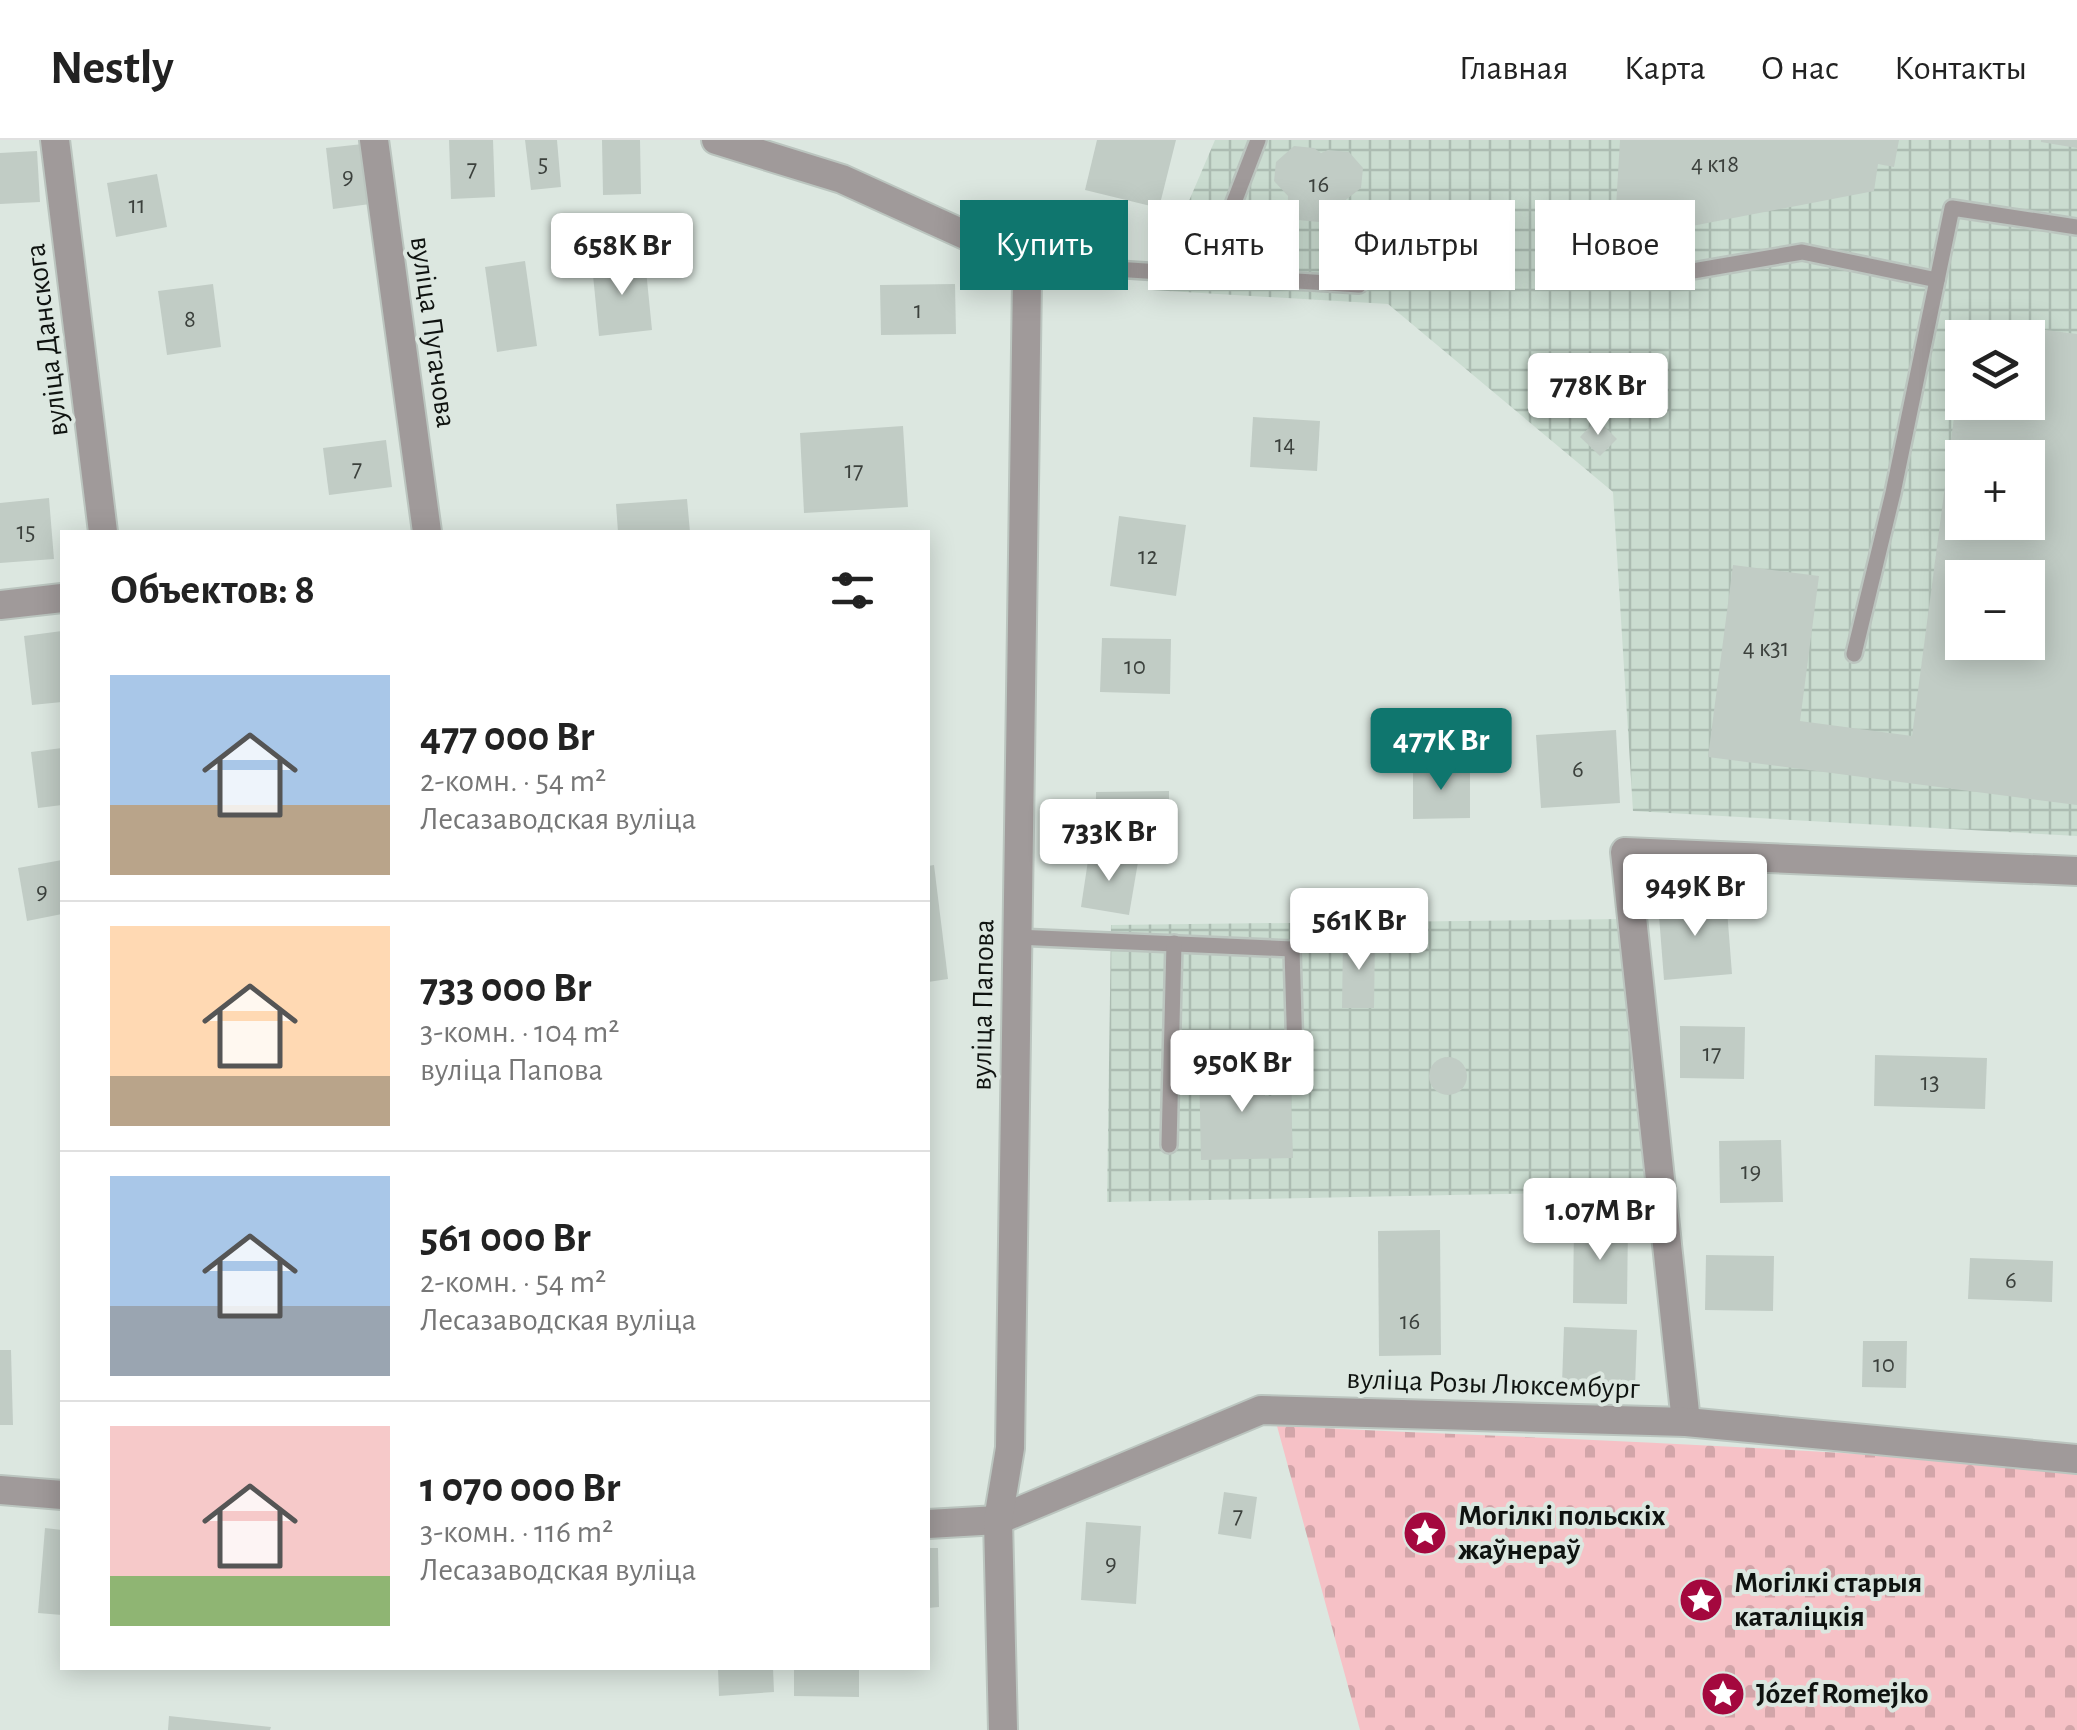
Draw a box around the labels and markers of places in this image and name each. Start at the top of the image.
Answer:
pin: 658K Br [530,213,714,298]
pin: 778K Br [1506,353,1690,438]
pin: 477K Br [1349,708,1533,793]
pin: 733K Br [1017,799,1201,884]
pin: 949K Br [1603,854,1787,939]
pin: 561K Br [1267,888,1451,973]
pin: 950K Br [1150,1030,1334,1115]
pin: 1.07M Br [1497,1178,1703,1263]
place label: Могілкі польскіх жаўнераў [1458,1501,1666,1565]
place icon: Могілкі польскіх жаўнераў [1402,1510,1448,1556]
place label: Могілкі старыя каталіцкія [1734,1568,1922,1632]
place icon: Могілкі старыя каталіцкія [1678,1577,1724,1623]
place icon: Józef Romejko [1700,1671,1746,1717]
place label: Józef Romejko [1756,1679,1929,1709]

